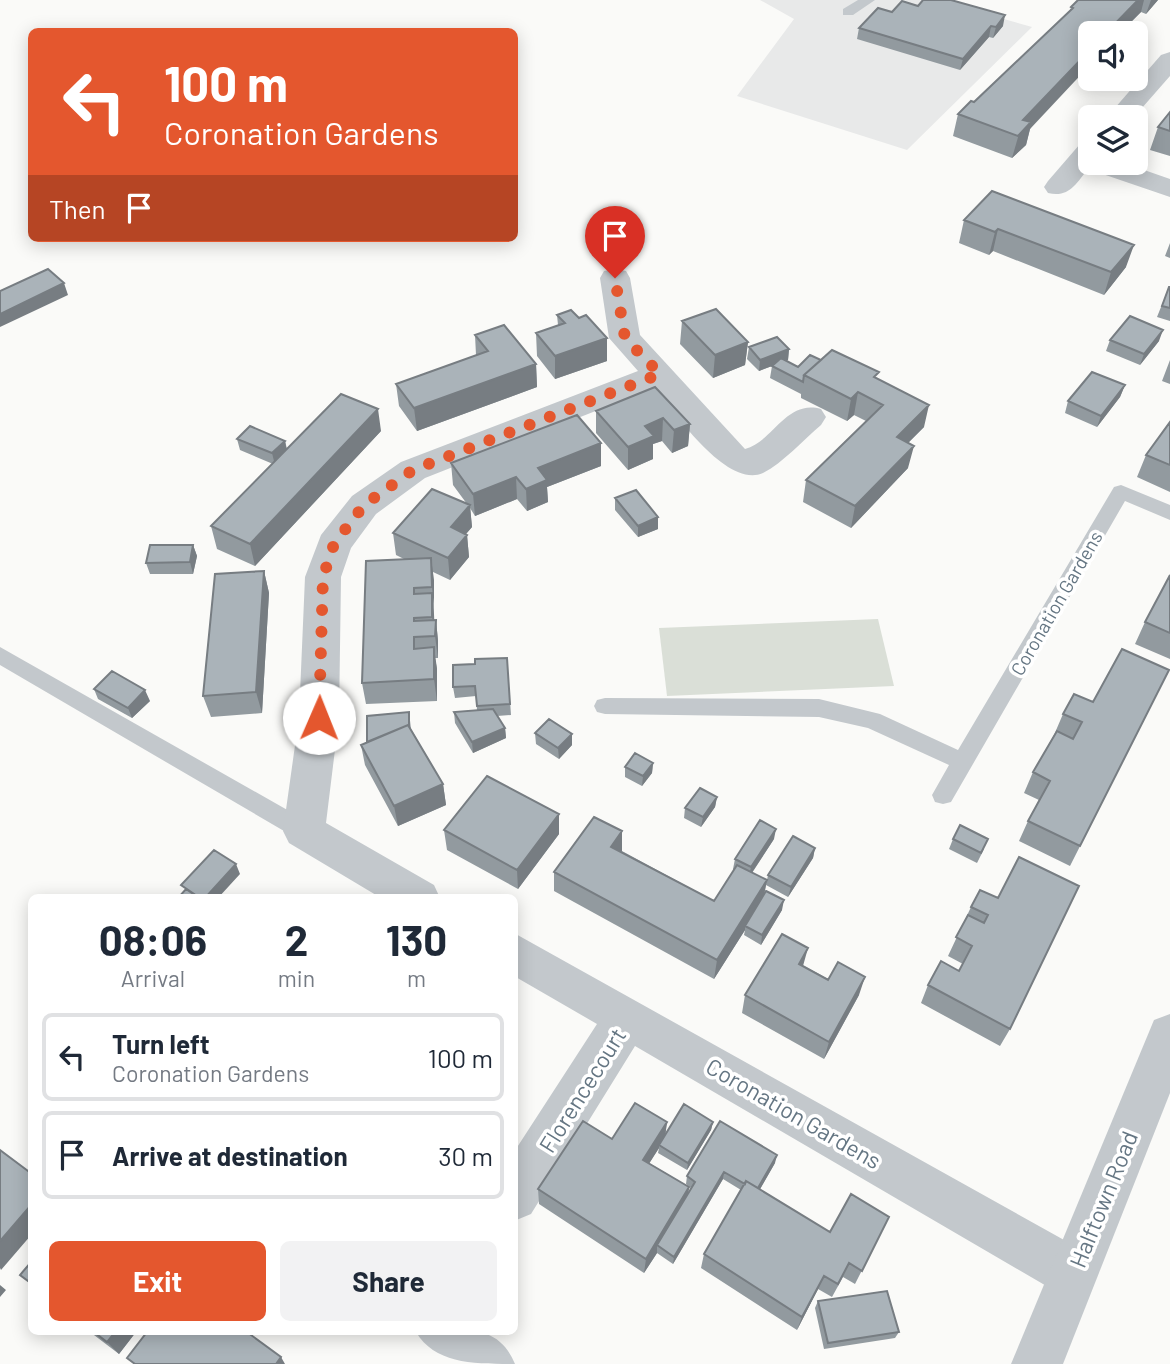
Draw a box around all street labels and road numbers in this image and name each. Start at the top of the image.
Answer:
street label: Coronation Gardens [1005,527,1107,679]
street label: Florencecourt [533,1023,631,1157]
street label: Coronation Gardens [702,1052,886,1174]
street label: Halftown Road [1063,1127,1143,1271]

